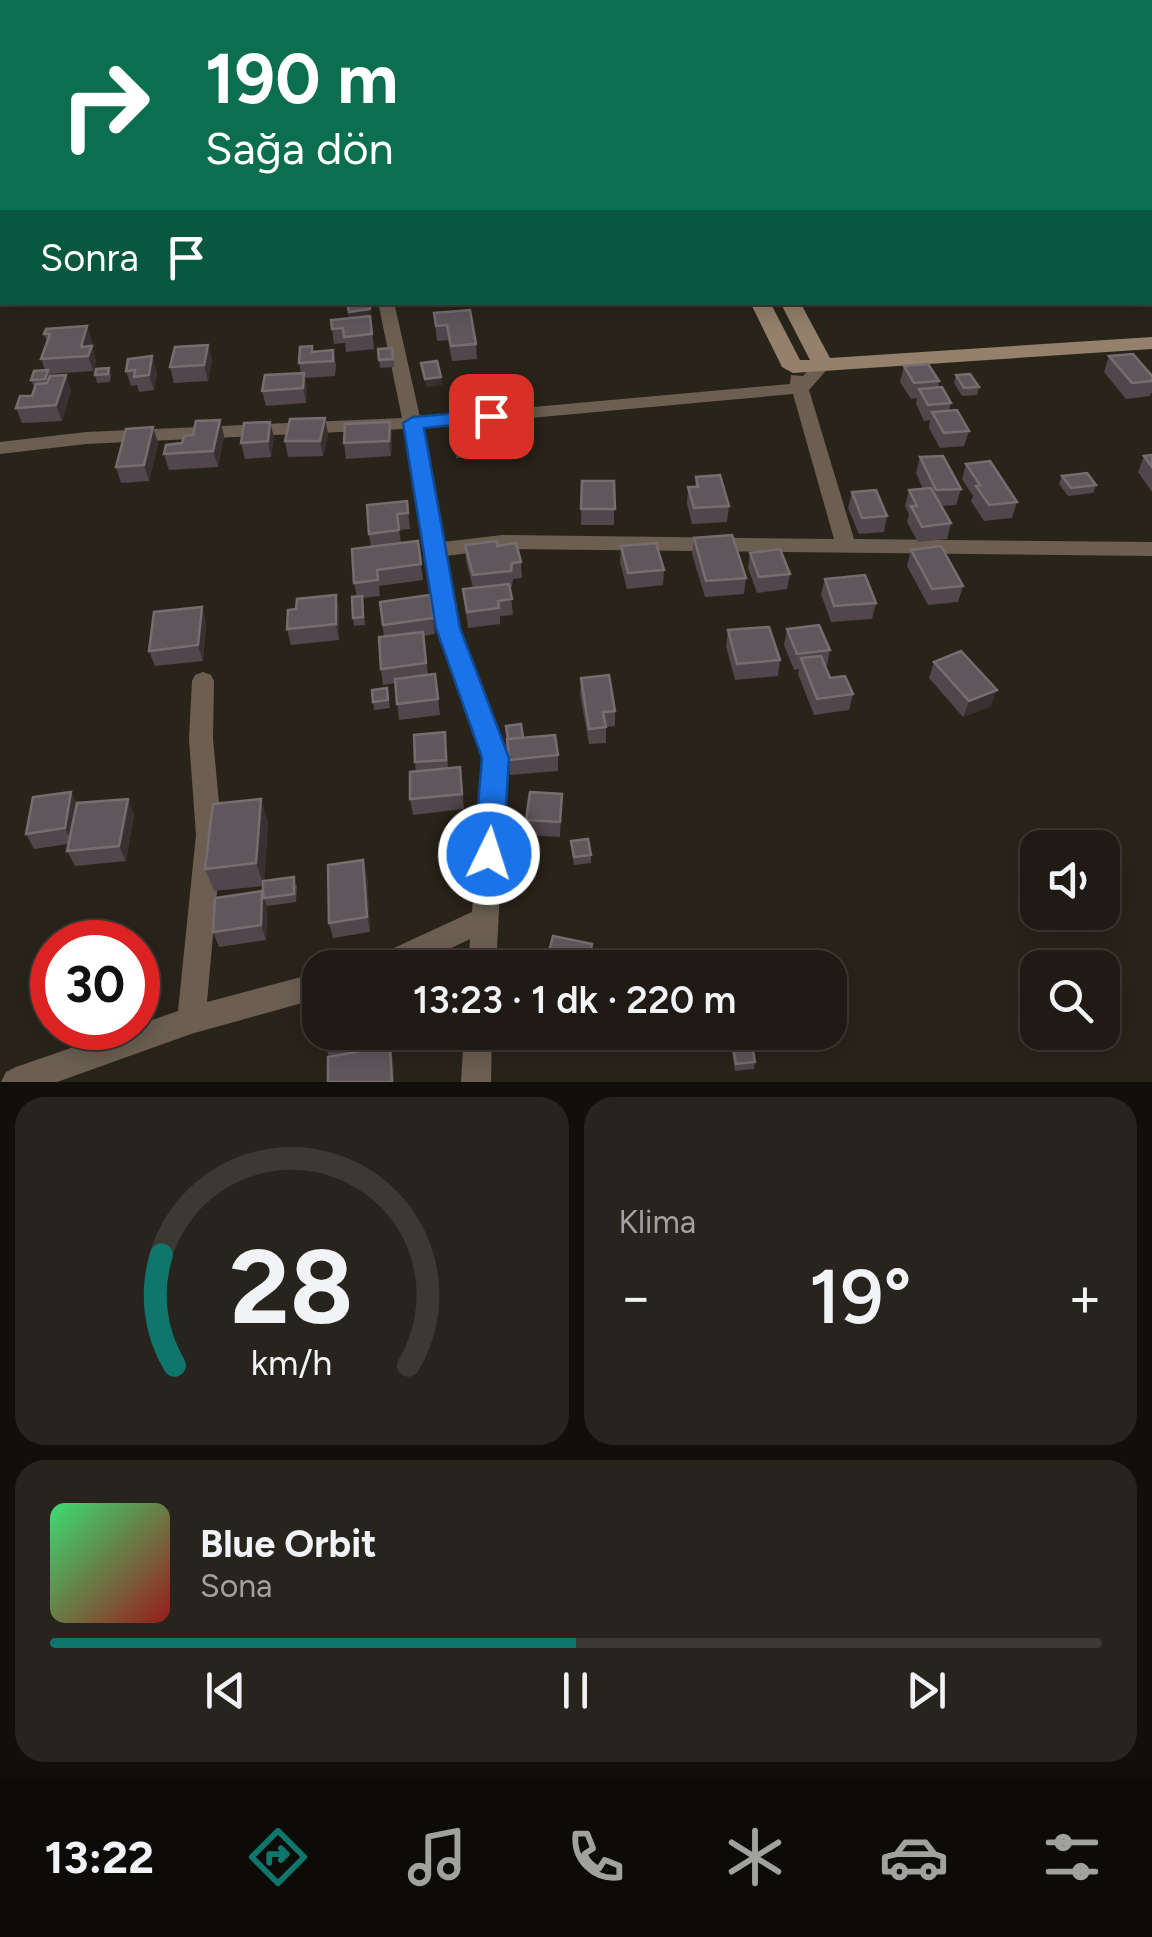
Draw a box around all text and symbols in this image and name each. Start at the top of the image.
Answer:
text: 190 m [205,36,398,121]
icon: right [40,40,170,170]
text: Sağa dön [205,121,394,175]
icon: arrive [159,230,214,285]
text: Sonra [40,235,139,281]
pin [449,374,534,459]
icon: arrive [464,389,519,444]
position arrow [437,802,541,906]
map controls [1020,830,1120,1050]
button: sound [1020,830,1120,930]
speed limit sign: 30 [30,920,160,1050]
button: search [1020,950,1120,1050]
text: 13:23 · 1 dk · 220 m [413,977,736,1023]
text: Klima [619,1203,696,1241]
text: 28 [230,1224,354,1349]
text: 19° [809,1252,912,1342]
text: − [619,1264,653,1330]
text: + [1068,1264,1102,1330]
text: km/h [251,1341,333,1384]
text: Blue Orbit [200,1521,376,1567]
text: Sona [200,1567,272,1605]
icon: previous [198,1663,253,1718]
icon: pause [548,1663,603,1718]
icon: next [899,1663,954,1718]
icon: directions [243,1822,313,1892]
icon: music [402,1822,472,1892]
icon: phone [561,1822,631,1892]
icon: climate [720,1822,790,1892]
icon: car [879,1822,949,1892]
icon: filters [1037,1822,1107,1892]
text: 13:22 [44,1830,154,1884]

